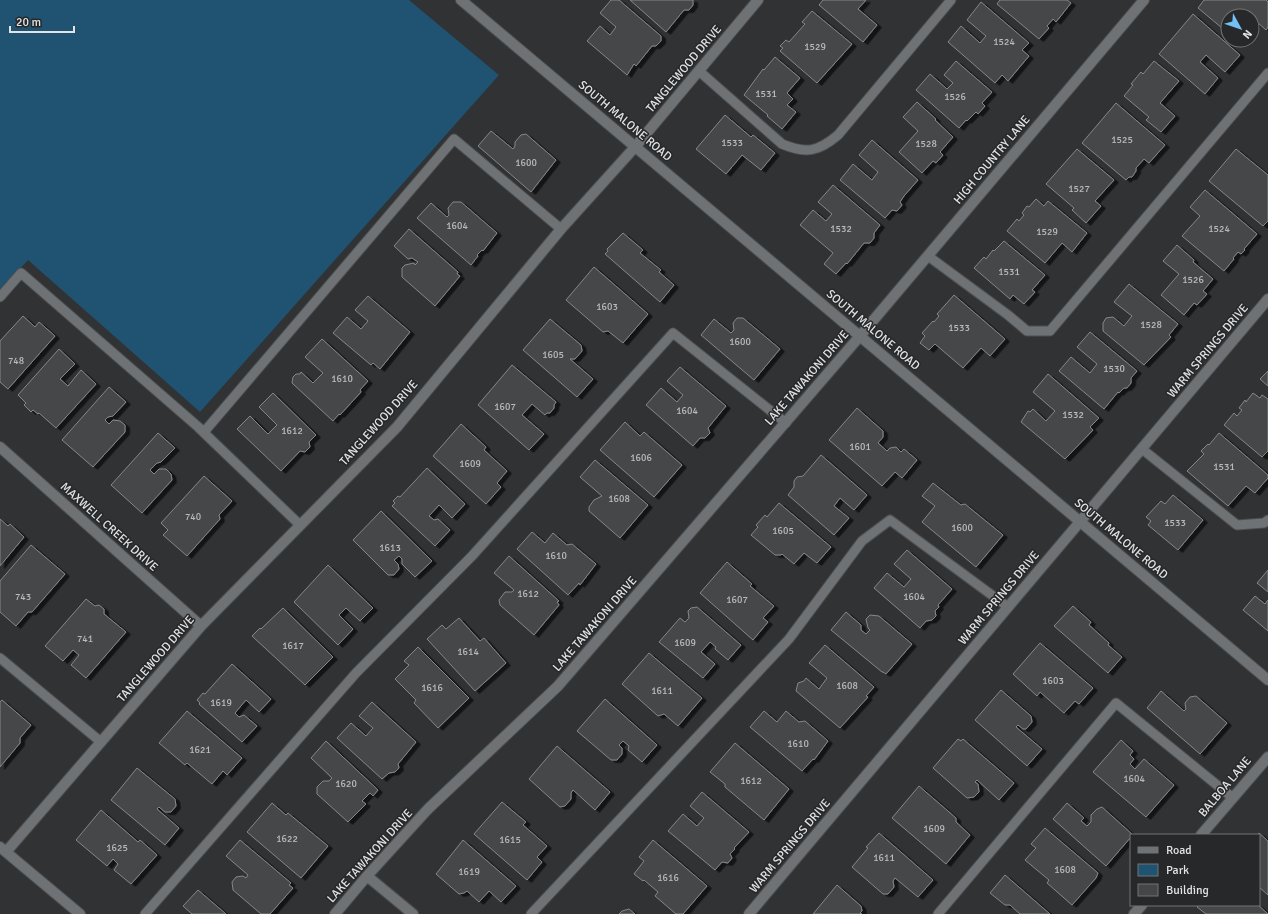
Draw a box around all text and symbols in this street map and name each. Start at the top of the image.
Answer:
scale bar [10,8,74,34]
north arrow [1220,8,1260,48]
text: 20 m [16,15,41,30]
street label: TANGLEWOOD DRIVE [643,22,725,116]
text: N [1240,27,1255,41]
house number: 1524 [993,36,1015,48]
house number: 1529 [804,41,826,53]
street label: SOUTH MALONE ROAD [575,77,675,165]
house number: 1531 [755,88,777,100]
house number: 1526 [944,91,966,103]
street label: HIGH COUNTRY LANE [951,112,1034,207]
house number: 1525 [1111,134,1133,146]
house number: 1533 [721,137,743,149]
house number: 1528 [915,138,937,150]
house number: 1600 [515,157,537,169]
house number: 1527 [1068,183,1090,195]
house number: 1604 [446,220,468,232]
house number: 1532 [830,223,852,235]
house number: 1524 [1208,223,1230,235]
house number: 1529 [1036,226,1058,238]
house number: 1531 [998,266,1020,278]
house number: 1526 [1182,274,1204,286]
street label: SOUTH MALONE ROAD [823,286,923,374]
house number: 1603 [596,301,618,313]
street label: WARM SPRINGS DRIVE [1164,301,1252,401]
house number: 1528 [1140,319,1162,331]
house number: 1533 [948,322,970,334]
street label: LAKE TAWAKONI DRIVE [762,327,852,429]
house number: 1600 [729,336,751,348]
house number: 1605 [542,349,564,361]
house number: 748 [8,355,24,367]
house number: 1530 [1103,363,1125,375]
house number: 1610 [331,373,353,385]
street label: TANGLEWOOD DRIVE [337,377,421,469]
house number: 1607 [494,401,516,413]
house number: 1604 [676,405,698,417]
house number: 1532 [1062,409,1084,421]
house number: 1612 [281,425,303,437]
house number: 1601 [849,441,871,453]
house number: 1606 [630,452,652,464]
house number: 1609 [459,458,481,470]
house number: 1531 [1213,461,1235,473]
street label: MAXWELL CREEK DRIVE [57,479,161,575]
house number: 1608 [608,493,630,505]
street label: SOUTH MALONE ROAD [1071,495,1171,583]
house number: 740 [185,511,201,523]
house number: 1533 [1164,517,1186,529]
house number: 1600 [951,522,973,534]
house number: 1605 [772,525,794,537]
house number: 1613 [379,542,401,554]
street label: WARM SPRINGS DRIVE [955,548,1043,648]
house number: 1610 [545,550,567,562]
street label: LAKE TAWAKONI DRIVE [550,573,640,675]
house number: 1612 [517,588,539,600]
house number: 743 [15,591,31,603]
house number: 1604 [903,591,925,603]
house number: 1607 [726,594,748,606]
street label: TANGLEWOOD DRIVE [114,612,198,705]
house number: 741 [77,633,93,645]
house number: 1609 [674,637,696,649]
house number: 1617 [282,640,304,652]
house number: 1614 [457,646,479,658]
house number: 1603 [1042,675,1064,687]
house number: 1608 [836,680,858,692]
house number: 1616 [421,682,443,694]
house number: 1611 [651,685,673,697]
house number: 1619 [210,697,232,709]
house number: 1610 [787,738,809,750]
house number: 1621 [189,744,211,756]
street label: BALBOA LANE [1195,754,1255,820]
house number: 1604 [1123,773,1145,785]
house number: 1612 [740,775,762,787]
house number: 1620 [335,778,357,790]
street label: WARM SPRINGS DRIVE [746,796,834,896]
street label: LAKE TAWAKONI DRIVE [324,806,416,906]
house number: 1609 [923,823,945,835]
house number: 1622 [276,833,298,845]
house number: 1615 [499,834,521,846]
legend [1130,834,1260,906]
house number: 1625 [106,842,128,854]
text: Road [1166,843,1192,858]
house number: 1611 [873,852,895,864]
text: Park [1166,863,1189,878]
house number: 1608 [1054,864,1076,876]
house number: 1619 [458,866,480,878]
house number: 1616 [657,872,679,884]
text: Building [1166,883,1209,898]

